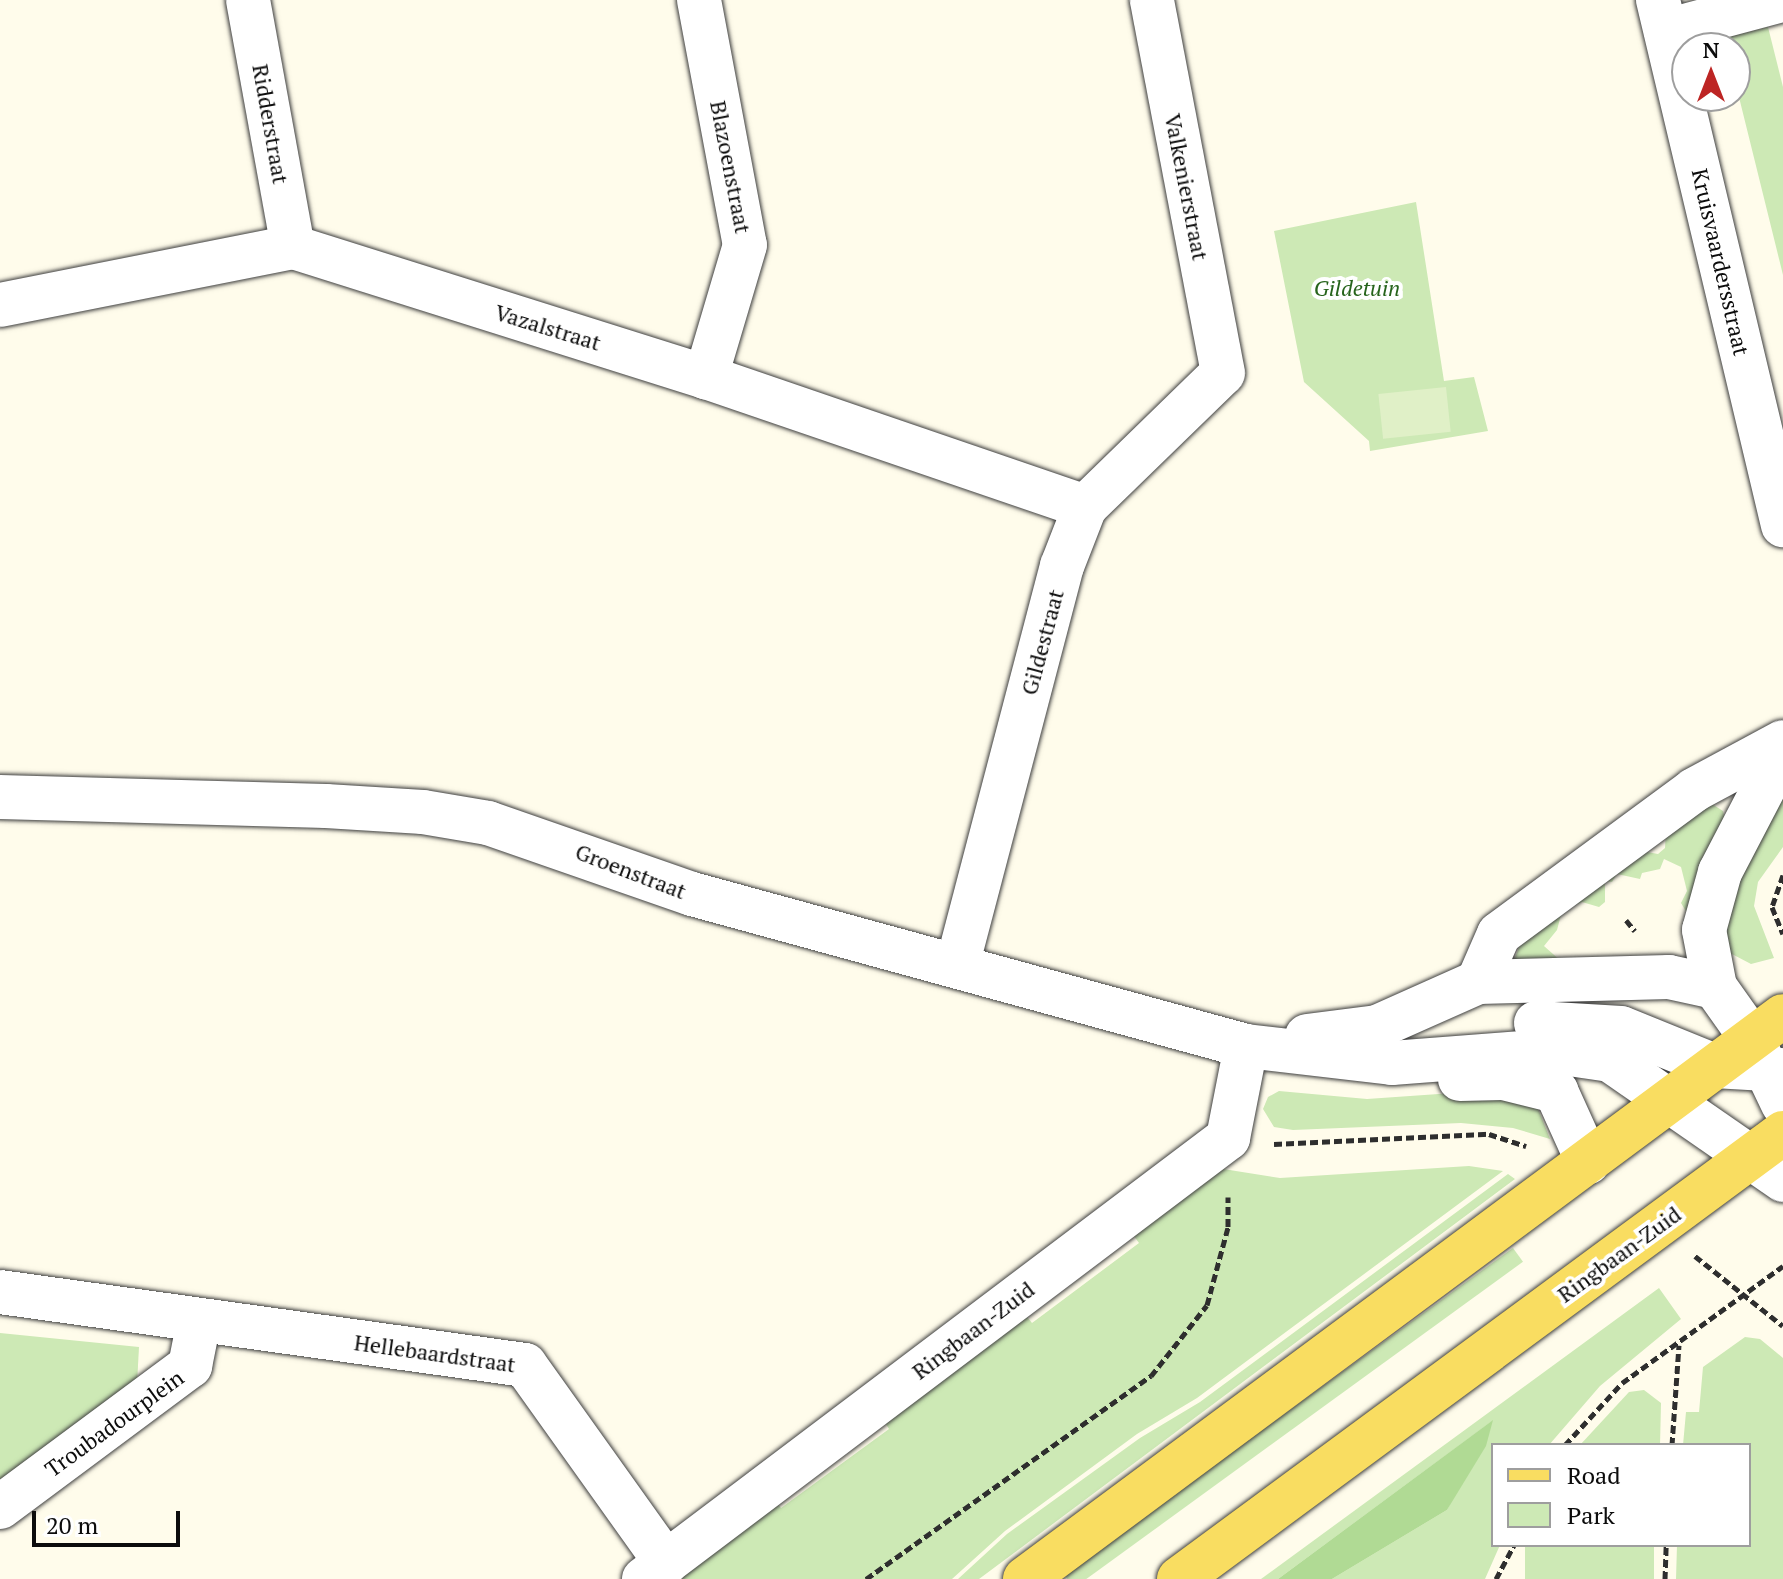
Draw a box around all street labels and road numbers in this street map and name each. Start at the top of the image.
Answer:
street label: Ridderstraat [247,62,295,186]
street label: Blazoenstraat [705,98,757,236]
street label: Valkenierstraat [1160,111,1214,263]
street label: Kruisvaardersstraat [1687,166,1755,358]
street label: Vazalstraat [492,298,604,356]
street label: Gildestraat [1015,586,1069,698]
street label: Groenstraat [572,838,690,904]
street label: Ringbaan-Zuid [1552,1200,1686,1308]
street label: Ringbaan-Zuid [907,1276,1039,1384]
street label: Hellebaardstraat [353,1329,517,1377]
street label: Troubadourplein [40,1364,188,1482]

